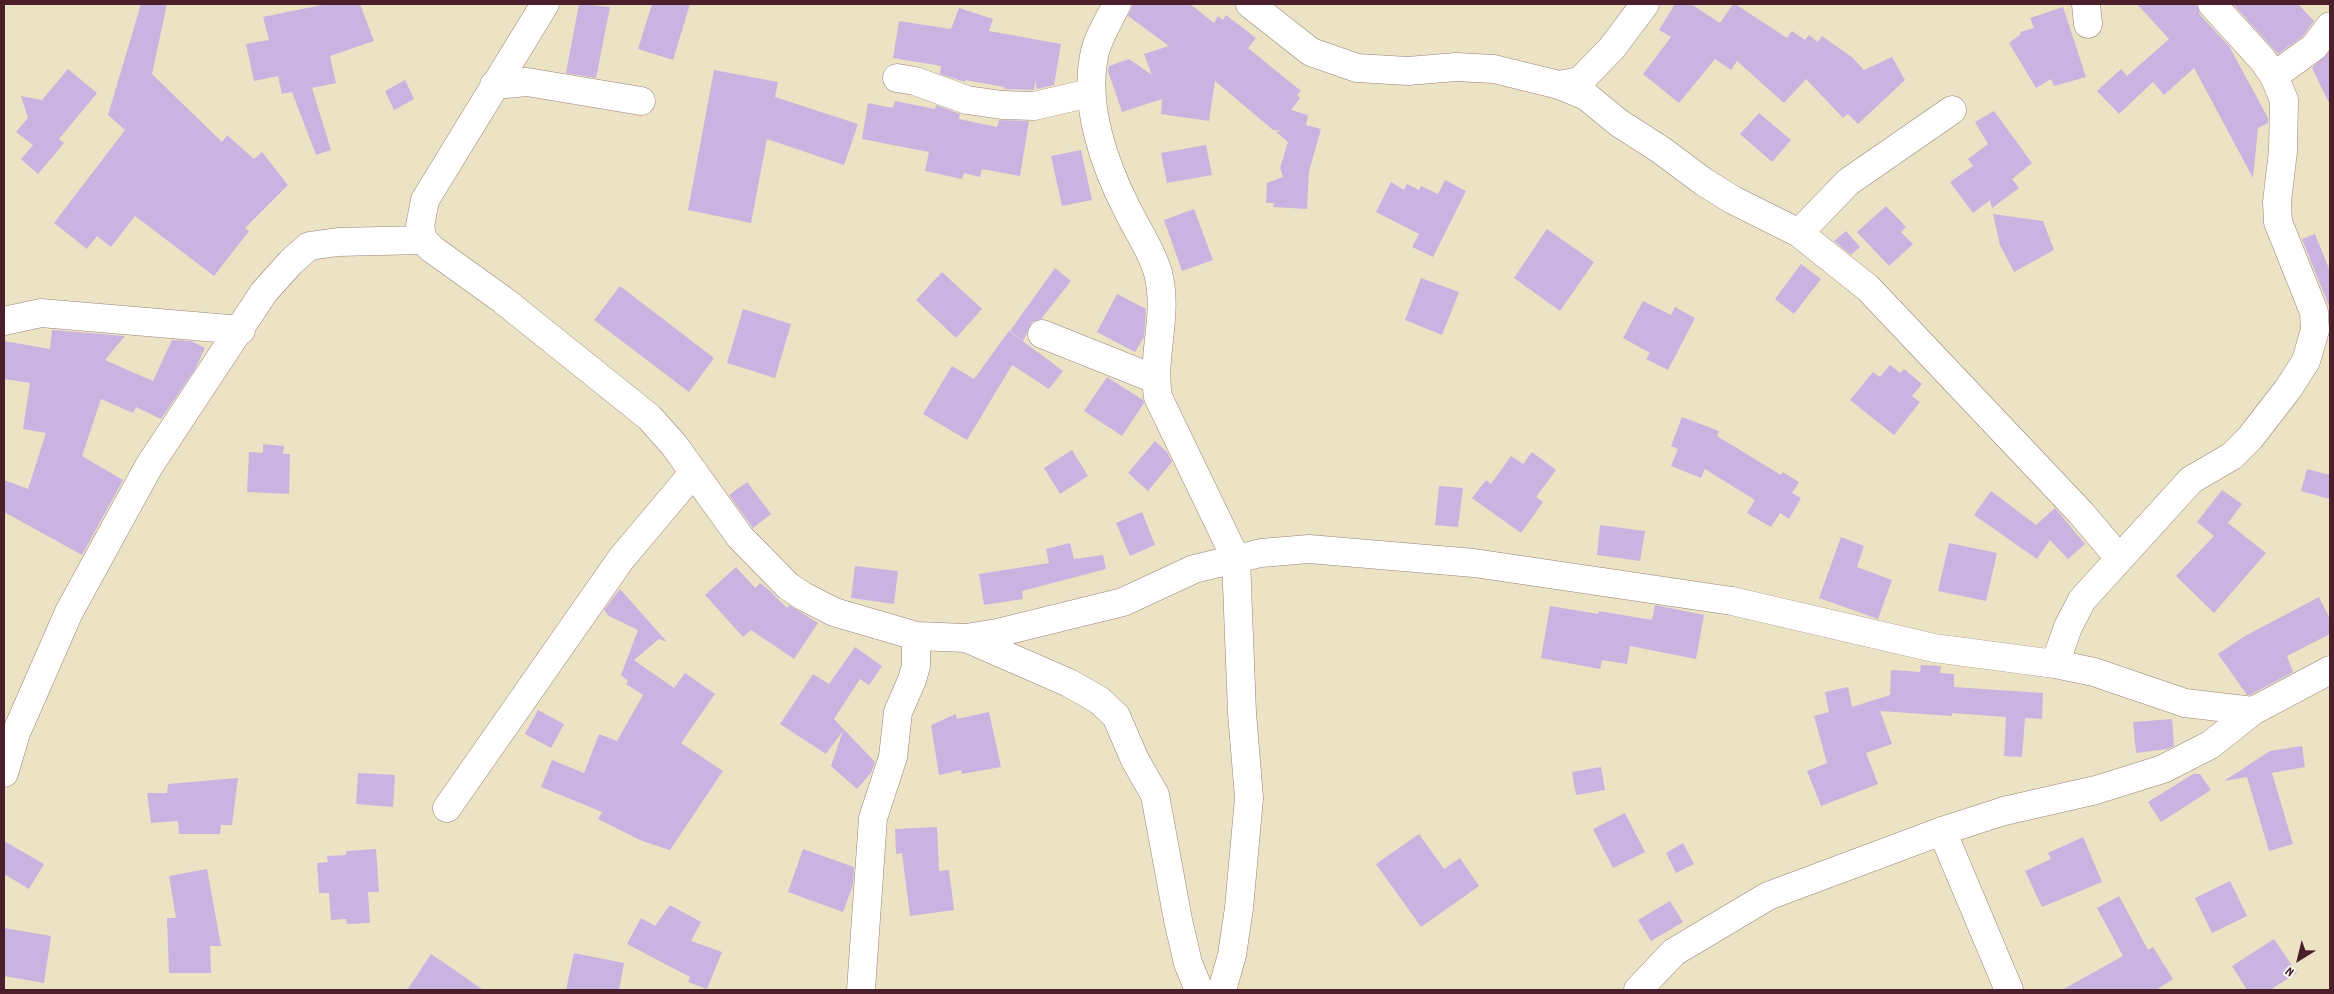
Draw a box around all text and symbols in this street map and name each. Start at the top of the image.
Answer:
north arrow [2274,934,2324,984]
text: N [2282,961,2299,981]

